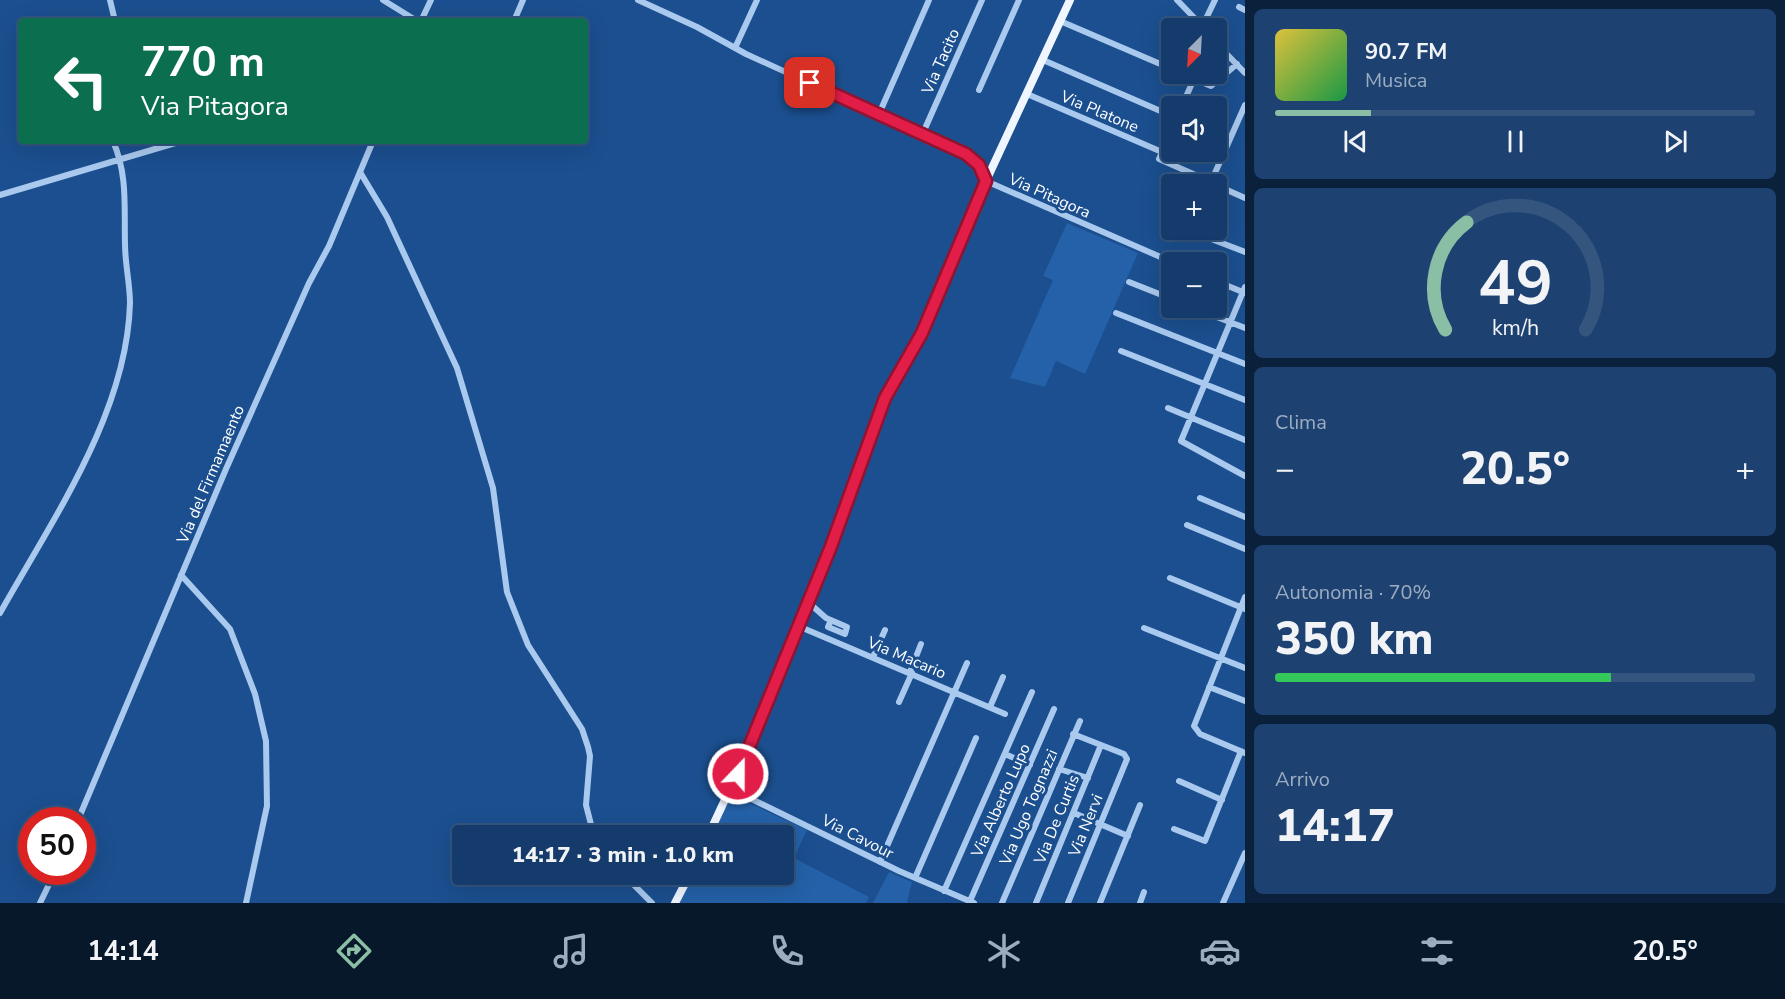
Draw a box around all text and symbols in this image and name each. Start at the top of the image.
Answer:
north arrow [1161,18,1227,84]
map controls [1161,18,1227,318]
street label: Via Tacito [916,25,965,99]
text: 770 m [141,34,265,91]
text: 90.7 FM [1365,37,1447,67]
icon: left [42,42,120,120]
pin [784,57,835,108]
icon: arrive [793,66,826,99]
text: Musica [1365,67,1427,94]
street label: Via Platone [1056,85,1142,138]
text: Via Pitagora [141,88,289,125]
button: sound [1161,96,1227,162]
icon: previous [1339,125,1372,158]
icon: pause [1499,125,1532,158]
icon: next [1659,125,1692,158]
street label: Via Pitagora [1004,168,1094,224]
button: + [1161,174,1227,240]
text: 49 [1478,241,1552,326]
button: − [1161,252,1227,318]
text: km/h [1491,313,1539,343]
street label: Via del Firmamaento [171,402,250,548]
text: Clima [1275,409,1327,436]
text: 20.5° [1460,439,1570,500]
text: − [1275,447,1295,492]
text: + [1735,447,1755,492]
text: Autonomia · 70% [1275,579,1431,606]
text: 350 km [1275,609,1434,670]
street label: Via Macario [863,631,949,684]
street label: Via Alberto Lupo [966,740,1036,862]
position arrow [706,742,770,806]
street label: Via Ugo Tognazzi [994,746,1063,870]
text: Arrivo [1275,766,1330,793]
street label: Via De Curtis [1029,771,1085,868]
street label: Via Nervi [1063,791,1108,861]
text: 14:17 [1275,796,1395,857]
speed limit sign: 50 [18,807,96,885]
street label: Via Cavour [817,809,898,865]
text: 14:17 · 3 min · 1.0 km [512,840,734,870]
icon: directions [333,930,375,972]
icon: music [550,930,592,972]
icon: phone [766,930,808,972]
icon: climate [983,930,1025,972]
icon: car [1199,930,1241,972]
icon: filters [1416,930,1458,972]
text: 14:14 [87,933,159,970]
text: 20.5° [1632,933,1698,970]

